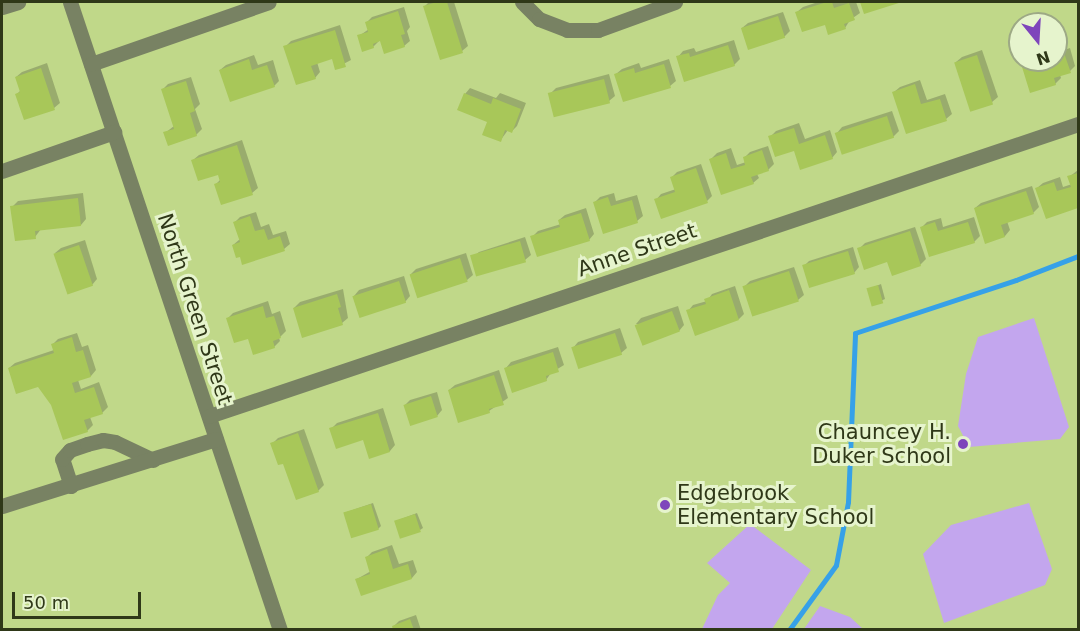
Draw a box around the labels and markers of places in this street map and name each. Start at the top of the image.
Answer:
place label: Chauncey H. Duker School [812,419,951,469]
marker: Chauncey H. Duker School [956,437,970,451]
place label: Edgebrook Elementary School [677,480,874,530]
marker: Edgebrook Elementary School [658,498,672,512]

